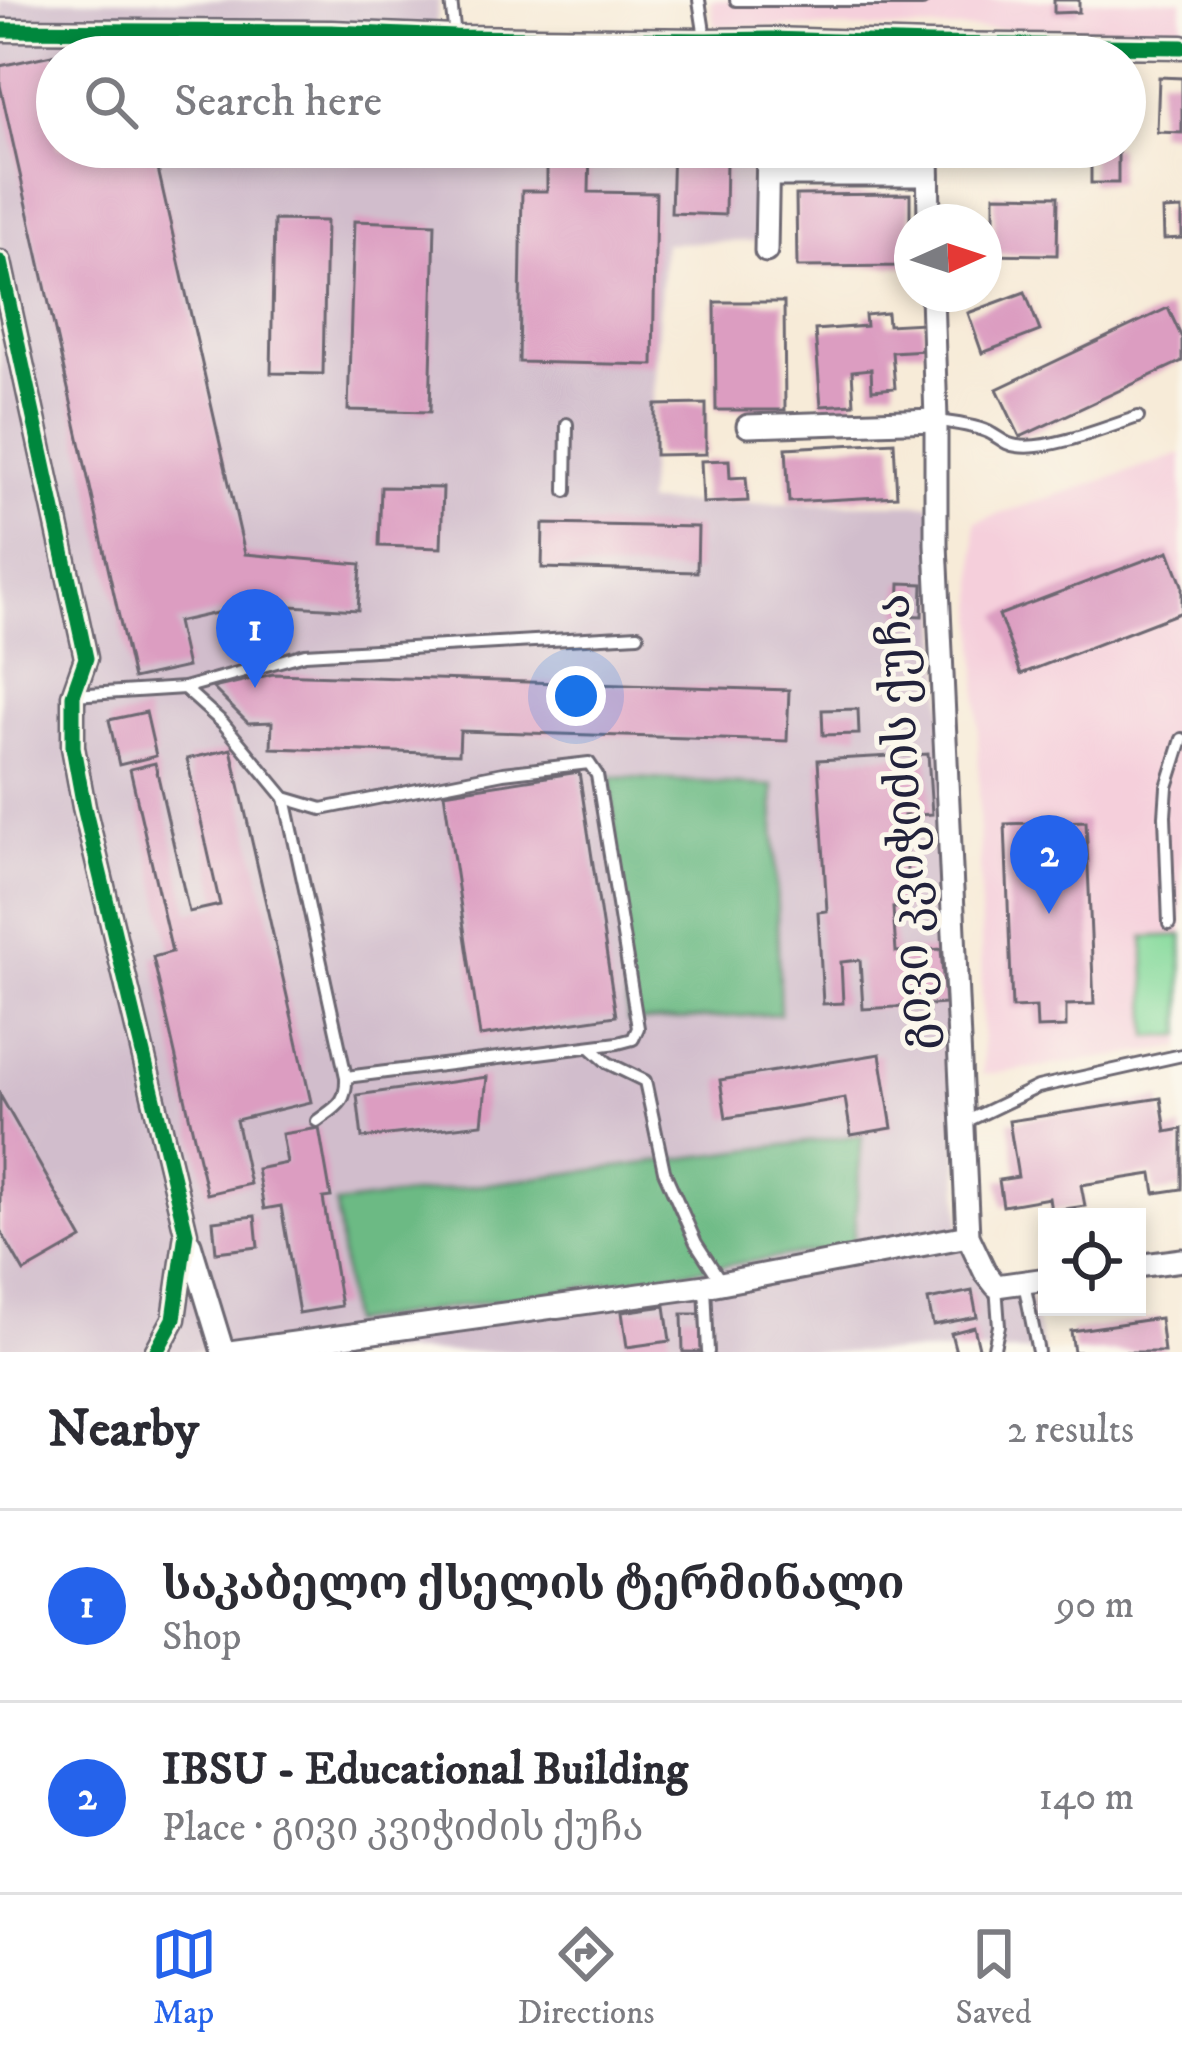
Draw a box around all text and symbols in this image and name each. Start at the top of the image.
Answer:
search box [36,36,1146,168]
icon: search [78,69,144,135]
text: Search here [174,74,382,130]
north arrow [894,204,1002,312]
pin: 1 [216,589,294,688]
street label: გივი კვიჭიძის ქუჩა [864,592,948,1052]
your location [546,666,606,726]
pin: 2 [1010,815,1088,914]
map controls [1038,1208,1146,1316]
button: locate [1038,1208,1146,1316]
text: Nearby [48,1398,199,1462]
text: 2 results [1007,1406,1134,1455]
text: საკაბელო ქსელის ტერმინალი [162,1557,904,1613]
text: 1 [80,1581,94,1630]
text: 90 m [1056,1581,1134,1630]
text: Shop [162,1613,241,1662]
text: IBSU - Educational Building [162,1742,688,1798]
text: 2 [77,1773,97,1822]
text: 140 m [1039,1773,1134,1822]
text: Place · გივი კვიჭიძის ქუჩა [162,1804,643,1853]
tab: Map [151,1921,217,2034]
tab: Directions [518,1921,654,2034]
tab: Saved [956,1921,1031,2034]

